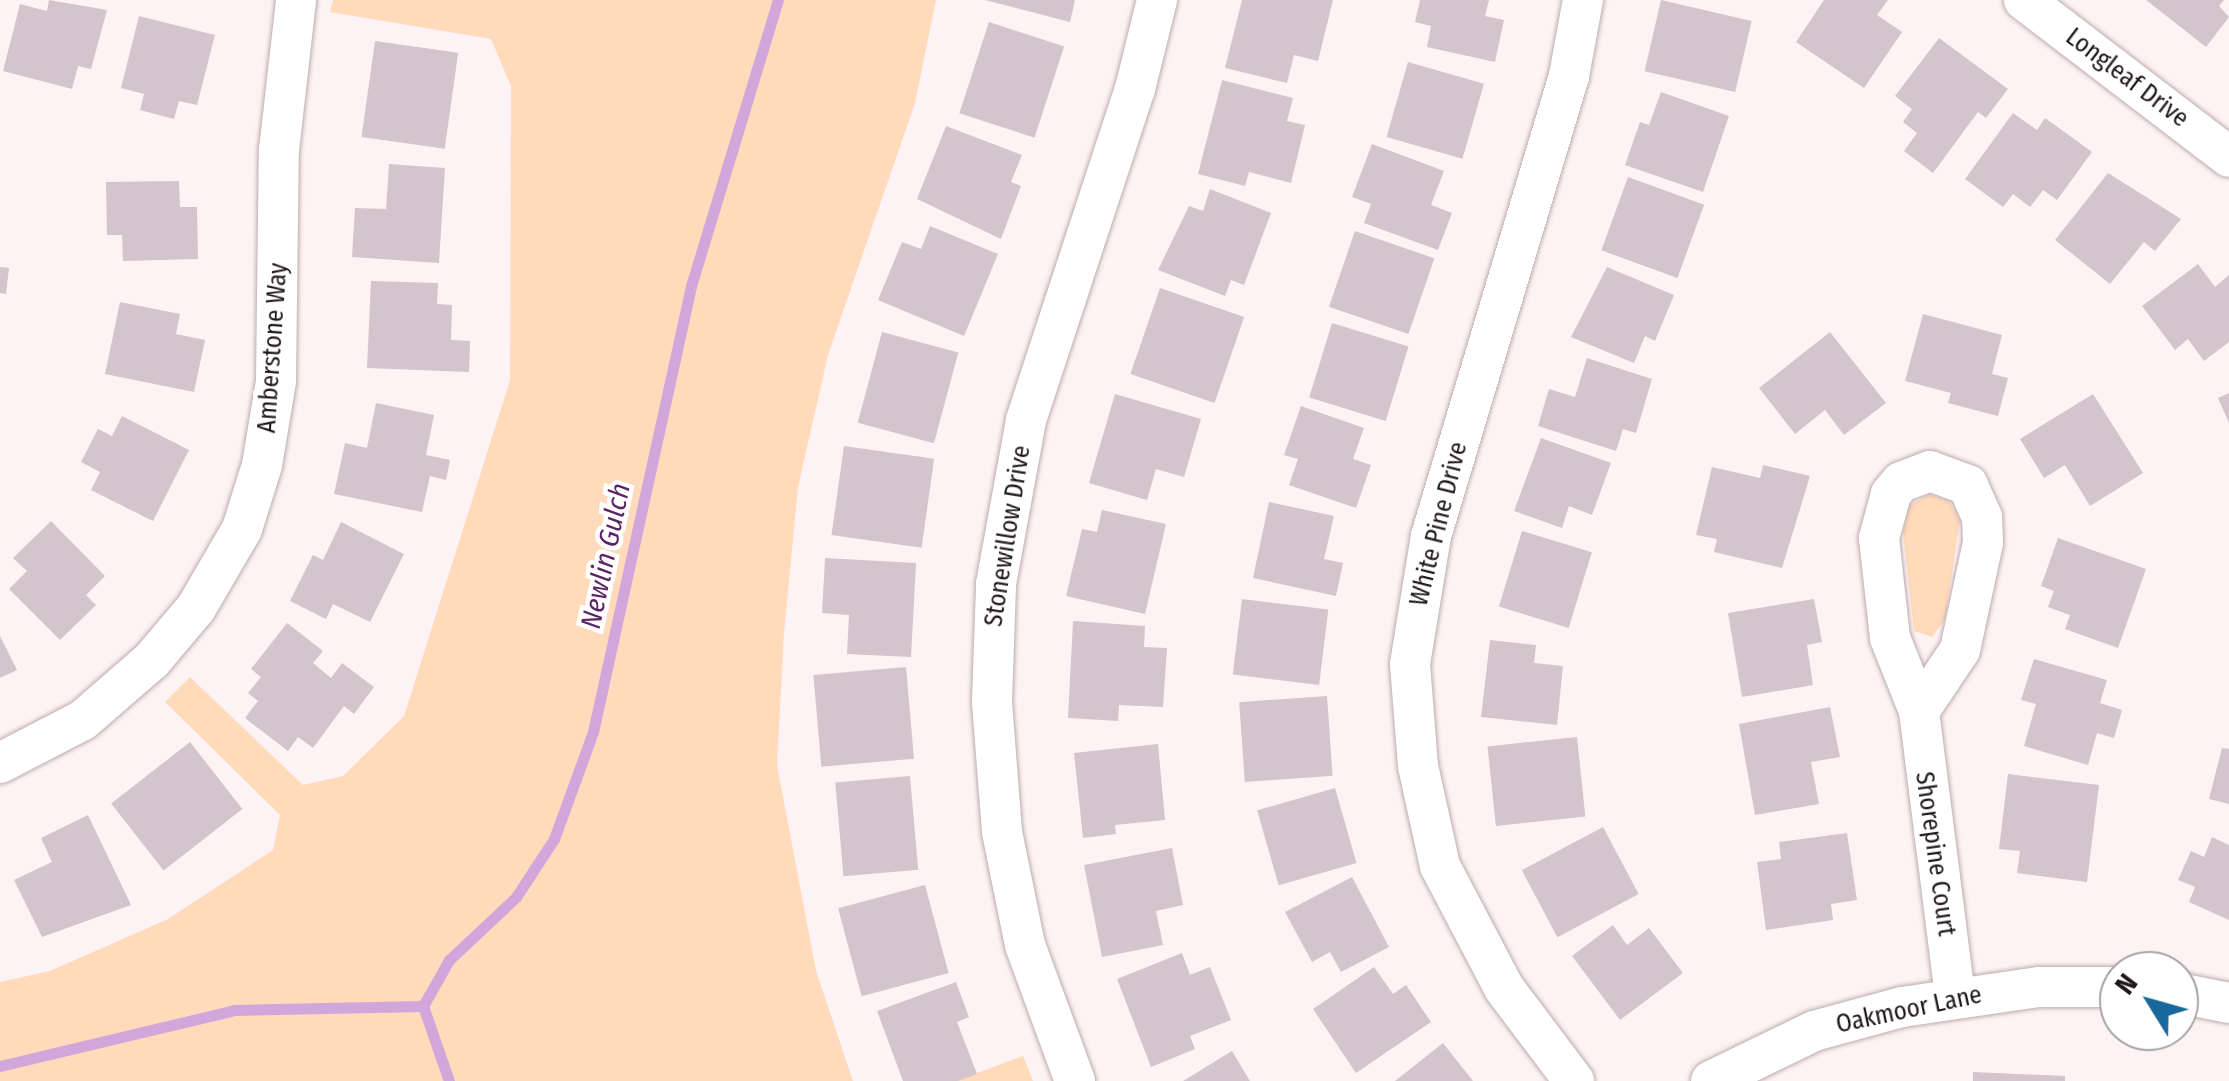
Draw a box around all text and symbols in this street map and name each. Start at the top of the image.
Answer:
street label: Longleaf Drive [2060,22,2194,134]
street label: Amberstone Way [252,262,294,434]
street label: White Pine Drive [1404,439,1474,609]
street label: Stonewillow Drive [979,443,1037,629]
water label: Newlin Gulch [574,480,638,632]
street label: Shorepine Court [1909,770,1961,938]
north arrow [2099,951,2199,1051]
text: N [2108,967,2144,1000]
street label: Oakmoor Lane [1833,980,1985,1040]

